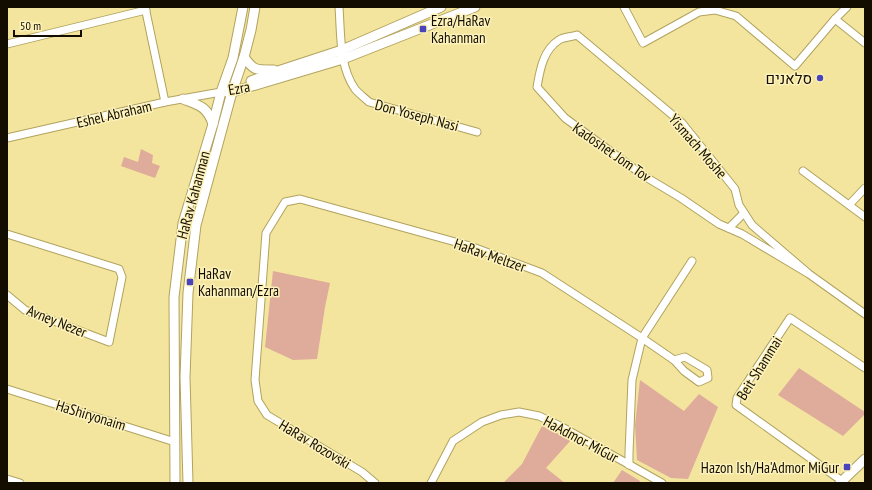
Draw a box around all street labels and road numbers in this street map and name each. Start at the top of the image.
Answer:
street label: Ezra [227,77,251,99]
street label: Don Yoseph Nasi [373,95,461,135]
street label: Eshel Abraham [75,96,153,132]
street label: Yismach Moshe [665,110,731,182]
street label: Kadoshet Jom Tov [569,118,655,186]
street label: HaRav Kahanman [172,149,214,241]
street label: HaRav Meltzer [452,234,529,276]
street label: Avney Nezer [24,300,91,342]
street label: Beit Shammai [732,333,786,403]
street label: HaShiryonaim [54,395,128,435]
street label: HaAdmor MiGur [540,411,622,467]
street label: HaRav Rozovski [276,415,354,473]

